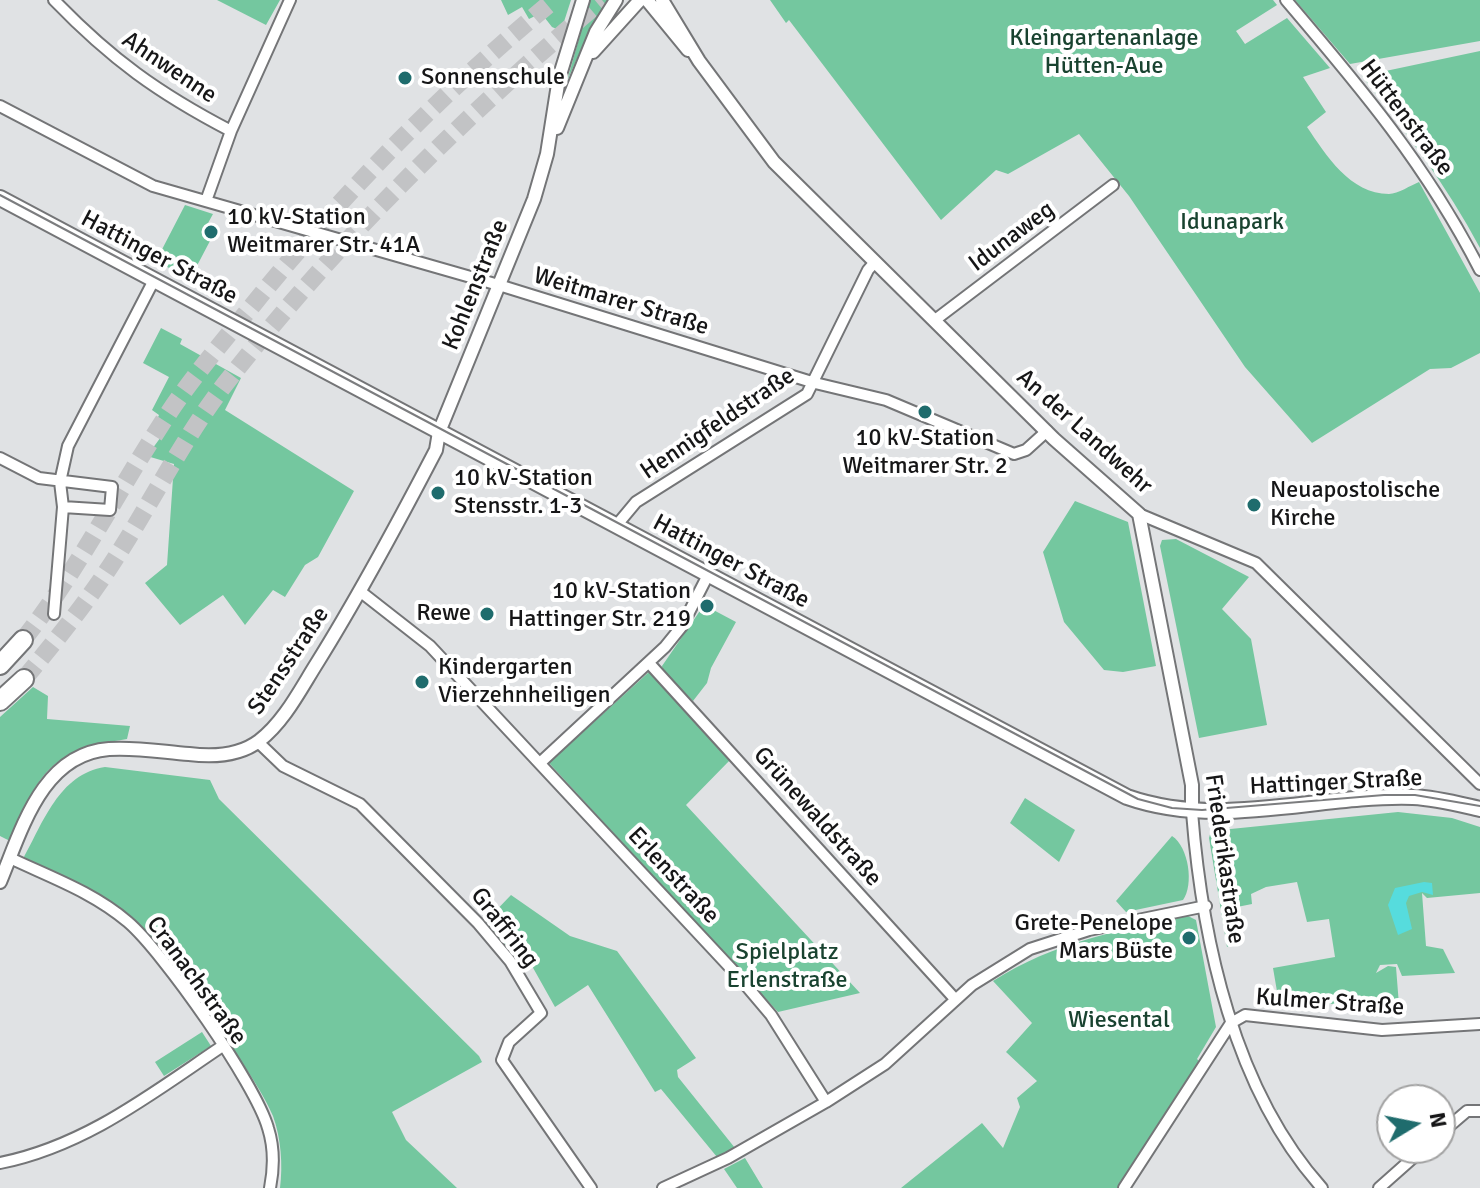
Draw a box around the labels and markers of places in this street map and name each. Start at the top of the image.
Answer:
place label: Sonnenschule [421,64,565,92]
marker: Sonnenschule [396,69,414,87]
place label: 10 kV-Station Weitmarer Str. 41A [227,204,420,260]
marker: 10 kV-Station Weitmarer Str. 41A [202,223,220,241]
marker: 10 kV-Station Weitmarer Str. 2 [916,403,934,421]
place label: 10 kV-Station Weitmarer Str. 2 [842,425,1008,481]
place label: 10 kV-Station Stensstr. 1-3 [454,465,593,521]
place label: Neuapostolische Kirche [1270,477,1440,533]
marker: 10 kV-Station Stensstr. 1-3 [429,484,447,502]
marker: Neuapostolische Kirche [1245,496,1263,514]
place label: 10 kV-Station Hattinger Str. 219 [508,578,691,634]
marker: 10 kV-Station Hattinger Str. 219 [698,597,716,615]
place label: Rewe [416,600,471,628]
marker: Rewe [478,605,496,623]
place label: Kindergarten Vierzehnheiligen [438,654,611,710]
marker: Kindergarten Vierzehnheiligen [413,673,431,691]
place label: Grete-Penelope Mars Büste [1014,910,1173,966]
marker: Grete-Penelope Mars Büste [1180,929,1198,947]

